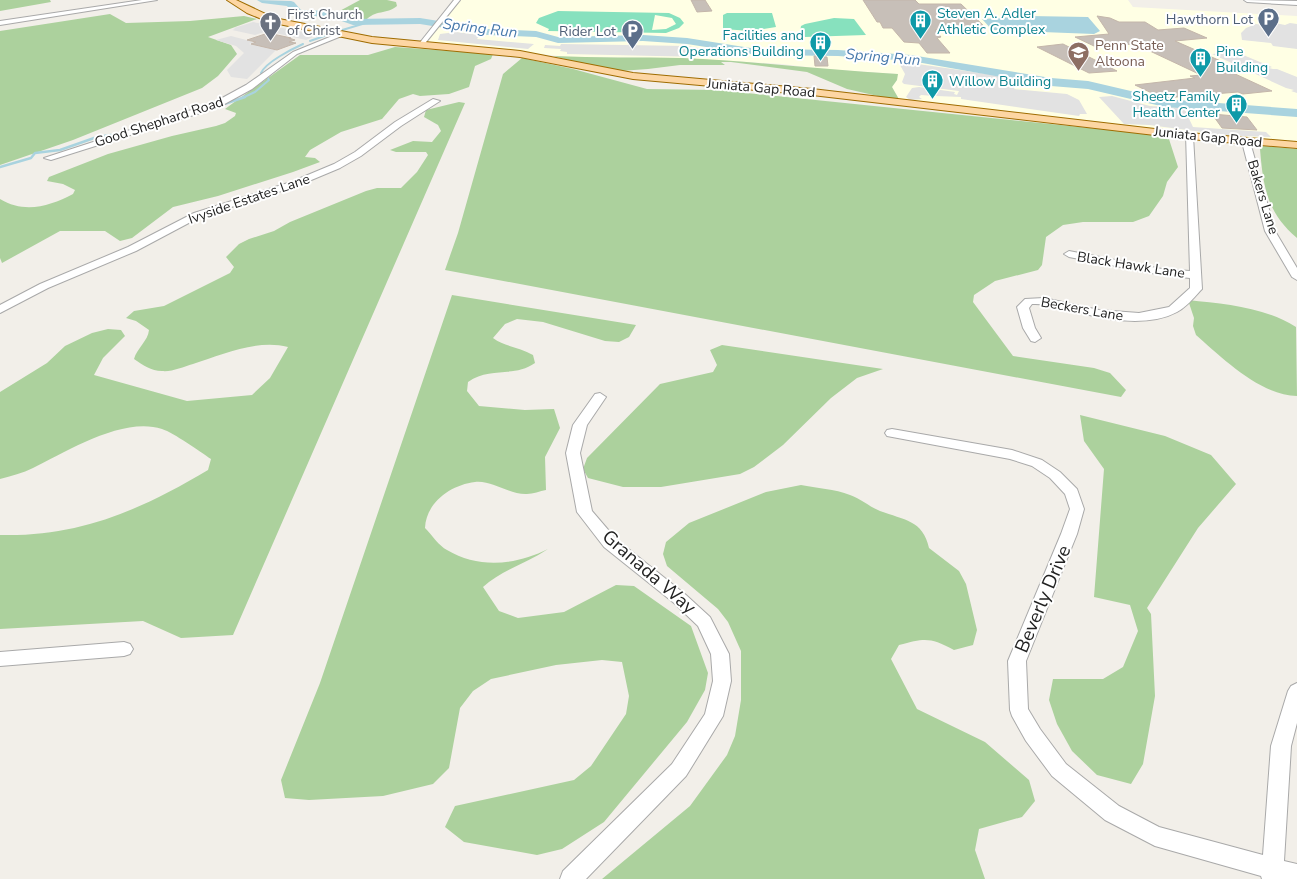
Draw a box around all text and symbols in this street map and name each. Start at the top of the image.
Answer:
place label: Steven A. Adler Athletic Complex [937,4,1046,39]
place label: First Church of Christ [287,5,363,40]
parking icon: Hawthorn Lot [1257,7,1281,38]
building icon: Steven A. Adler Athletic Complex [909,9,933,40]
church icon: First Church of Christ [259,10,283,41]
place label: Hawthorn Lot [1166,10,1253,29]
water label: Spring Run [442,14,518,42]
parking icon: Rider Lot [620,19,644,50]
place label: Rider Lot [559,22,616,41]
place label: Facilities and Operations Building [679,26,804,61]
building icon: Facilities and Operations Building [808,31,832,62]
place label: Penn State Altoona [1095,36,1164,71]
school or university icon: Penn State Altoona [1067,41,1091,72]
place label: Pine Building [1216,42,1268,77]
water label: Spring Run [845,44,921,70]
building icon: Pine Building [1188,47,1212,78]
building icon: Willow Building [921,69,945,100]
place label: Willow Building [949,72,1051,91]
street label: Juniata Gap Road [705,74,816,102]
place label: Sheetz Family Health Center [1132,87,1221,122]
street label: Good Shephard Road [92,92,226,152]
building icon: Sheetz Family Health Center [1224,92,1248,123]
street label: Juniata Gap Road [1152,122,1263,152]
street label: Bakers Lane [1243,157,1283,237]
street label: Ivyside Estates Lane [186,169,312,229]
street label: Black Hawk Lane [1076,247,1186,283]
street label: Beckers Lane [1039,292,1125,326]
street label: Granada Way [596,524,702,620]
street label: Beverly Drive [1009,541,1077,657]

